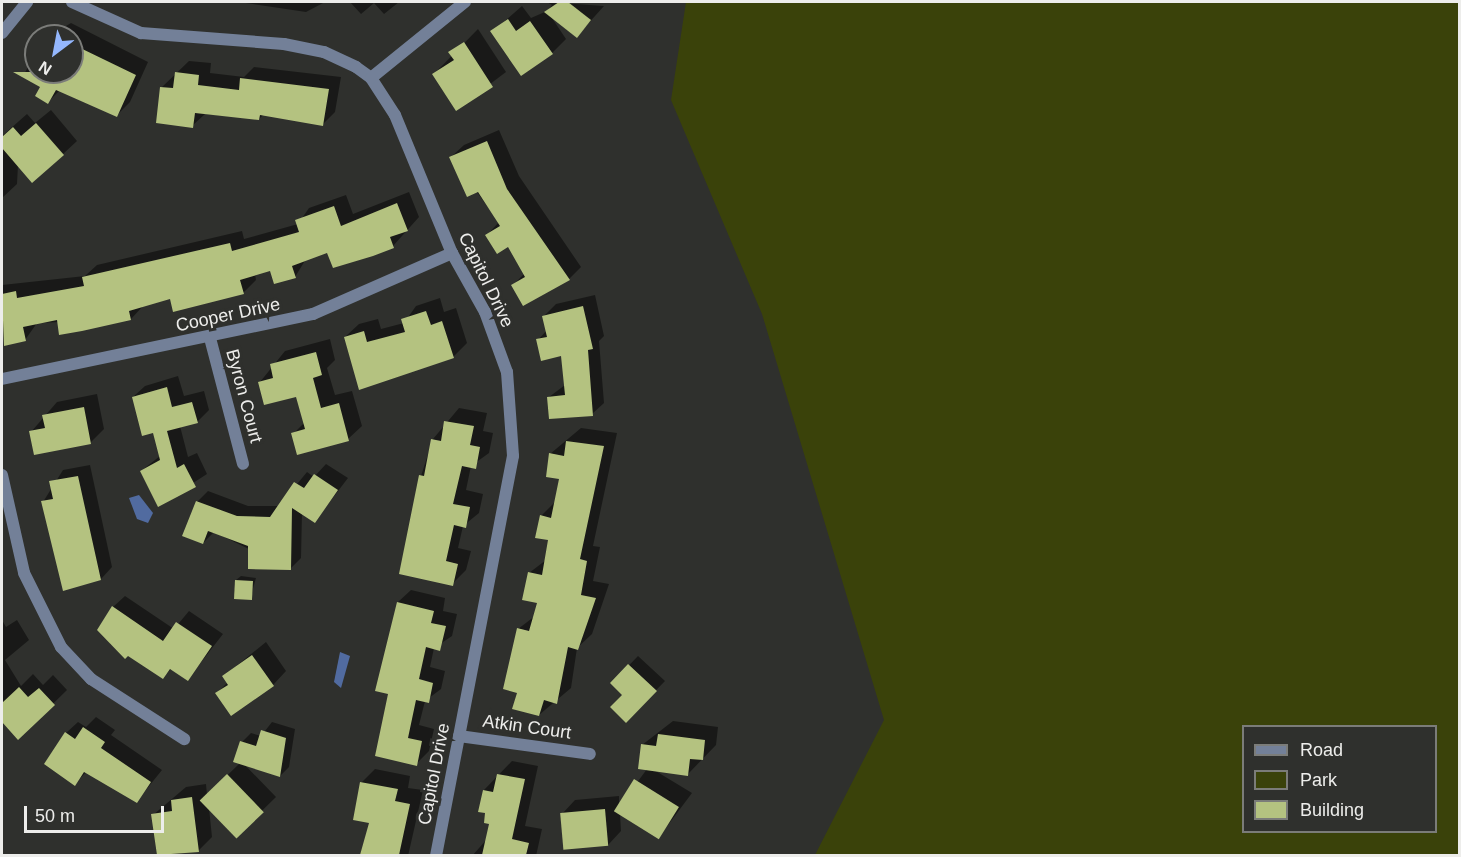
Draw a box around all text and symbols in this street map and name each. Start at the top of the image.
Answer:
north arrow [24,24,84,84]
text: N [36,58,55,78]
street label: Capitol Drive [454,229,518,331]
street label: Cooper Drive [174,293,282,337]
street label: Byron Court [221,347,267,445]
street label: Atkin Court [481,710,573,744]
street label: Capitol Drive [414,721,454,827]
legend [1242,725,1437,833]
text: Road [1300,740,1343,760]
text: Park [1300,770,1337,790]
scale bar [27,794,166,832]
text: Building [1300,800,1364,820]
text: 50 m [35,806,75,826]

